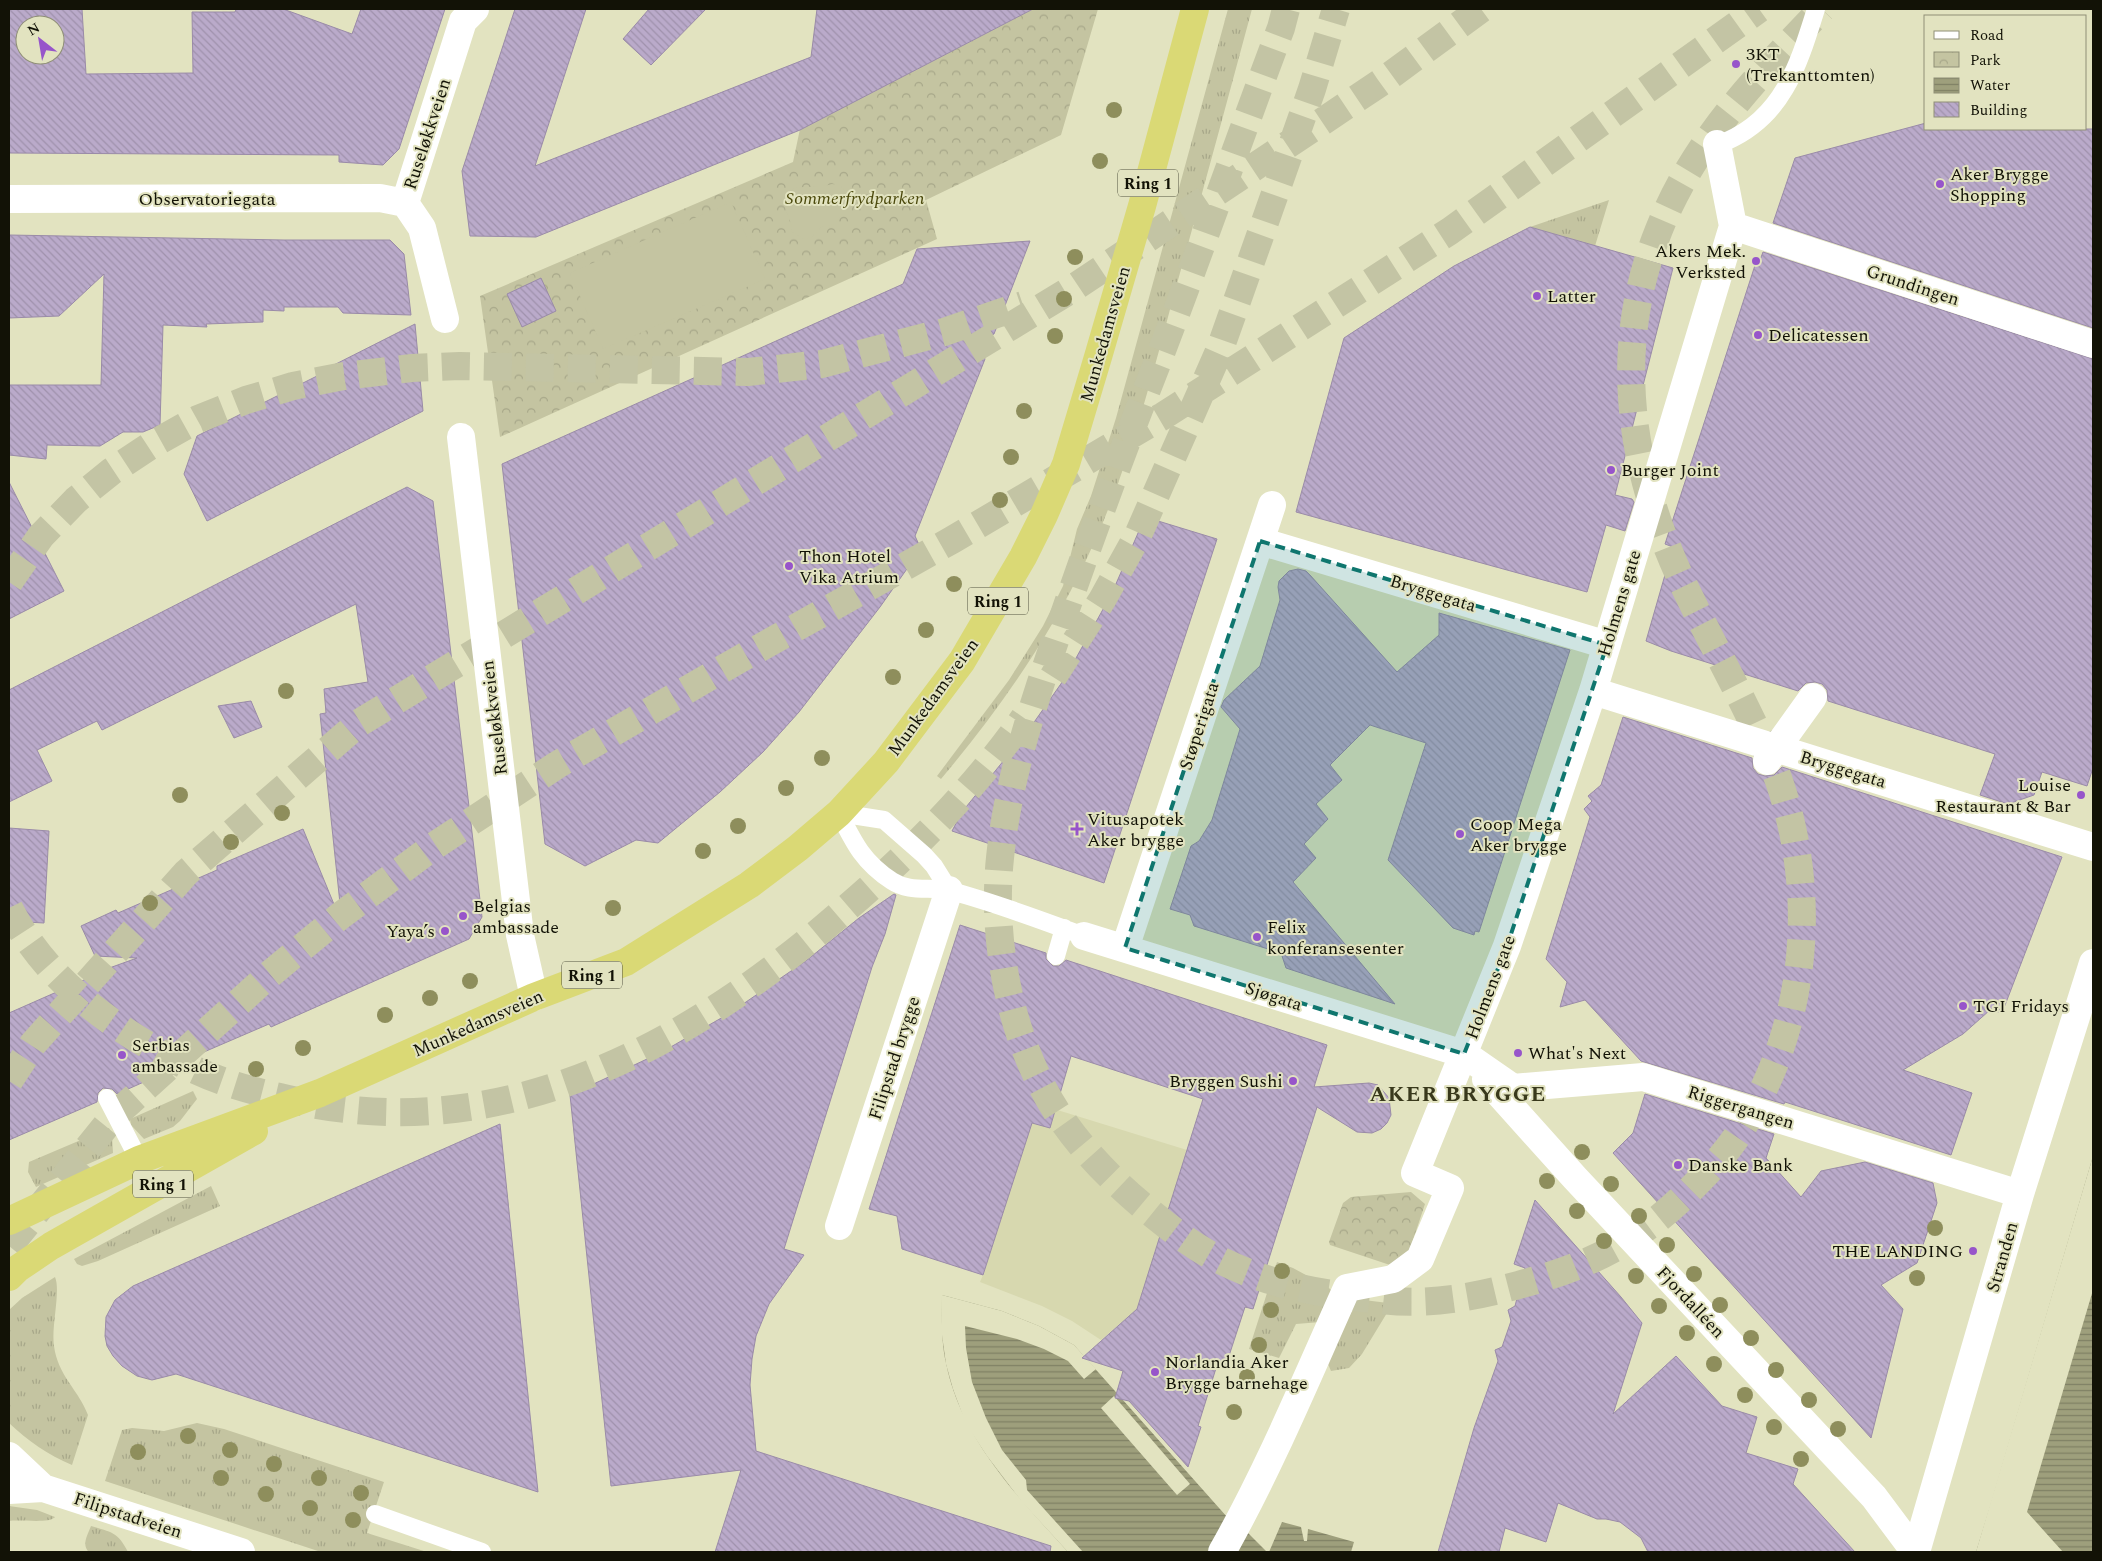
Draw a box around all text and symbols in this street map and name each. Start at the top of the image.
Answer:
north arrow [15,15,65,65]
legend [1924,15,2087,130]
text: N [23,17,44,41]
text: Road [1970,24,2004,47]
place label: 3KT (Trekanttomten) [1746,41,1875,89]
text: Park [1970,49,2001,72]
marker: 3KT (Trekanttomten) [1730,58,1742,70]
text: Water [1970,74,2010,97]
street label: Ruseløkkveien [397,75,458,193]
text: Building [1970,99,2027,122]
place label: Aker Brygge Shopping [1950,161,2049,209]
road number: Ring 1 [1118,170,1178,197]
marker: Aker Brygge Shopping [1934,178,1946,190]
park label: Sommerfrydparken [785,185,925,212]
street label: Observatoriegata [139,186,276,213]
place label: Akers Mek. Verksted [1655,238,1746,286]
marker: Akers Mek. Verksted [1750,255,1762,267]
street label: Grundingen [1863,258,1963,313]
street label: Munkedamsveien [1073,263,1138,405]
place label: Latter [1547,283,1596,310]
marker: Latter [1531,290,1543,302]
place label: Delicatessen [1768,322,1869,349]
marker: Delicatessen [1752,329,1764,341]
place label: Burger Joint [1621,457,1719,484]
marker: Burger Joint [1605,464,1617,476]
place label: Thon Hotel Vika Atrium [799,543,899,591]
street label: Holmens gate [1590,547,1648,660]
marker: Thon Hotel Vika Atrium [783,560,795,572]
street label: Bryggegata [1386,568,1480,619]
road number: Ring 1 [968,588,1028,614]
street label: Munkedamsveien [881,633,986,762]
street label: Ruseløkkveien [474,659,515,777]
street label: Støperigata [1173,678,1226,774]
street label: Bryggegata [1796,744,1890,795]
place label: Louise Restaurant & Bar [1935,772,2071,820]
marker: Louise Restaurant & Bar [2075,789,2087,801]
place label: Vitusapotek Aker brygge [1087,806,1184,854]
place label: Coop Mega Aker brygge [1470,811,1567,859]
marker: Vitusapotek Aker brygge [1071,823,1083,835]
marker: Coop Mega Aker brygge [1454,828,1466,840]
place label: Belgias ambassade [473,893,559,941]
marker: Belgias ambassade [457,910,469,922]
place label: Felix konferansesenter [1267,914,1404,962]
place label: Yaya’s [386,918,435,945]
marker: Yaya’s [439,925,451,937]
marker: Felix konferansesenter [1251,931,1263,943]
street label: Holmens gate [1458,931,1523,1043]
road number: Ring 1 [562,962,622,988]
street label: Sjøgata [1242,975,1306,1018]
street label: Munkedamsveien [409,983,548,1064]
street label: Filipstad brygge [862,993,927,1124]
place label: TGI Fridays [1973,993,2069,1020]
marker: TGI Fridays [1957,1000,1969,1012]
place label: Serbias ambassade [132,1032,218,1080]
place label: What's Next [1528,1040,1626,1067]
marker: What's Next [1512,1047,1524,1059]
marker: Serbias ambassade [116,1049,128,1061]
place label: Bryggen Sushi [1169,1068,1283,1095]
marker: Bryggen Sushi [1287,1075,1299,1087]
district label: AKER BRYGGE [1370,1078,1546,1111]
street label: Riggergangen [1684,1078,1797,1136]
place label: Danske Bank [1688,1152,1793,1179]
marker: Danske Bank [1672,1159,1684,1171]
road number: Ring 1 [133,1170,193,1198]
street label: Stranden [1980,1219,2025,1296]
place label: THE LANDING [1832,1238,1963,1265]
marker: THE LANDING [1967,1245,1979,1257]
street label: Fjordalléen [1650,1260,1731,1345]
place label: Norlandia Aker Brygge barnehage [1165,1349,1308,1397]
marker: Norlandia Aker Brygge barnehage [1149,1366,1161,1378]
street label: Filipstadveien [70,1485,186,1546]

